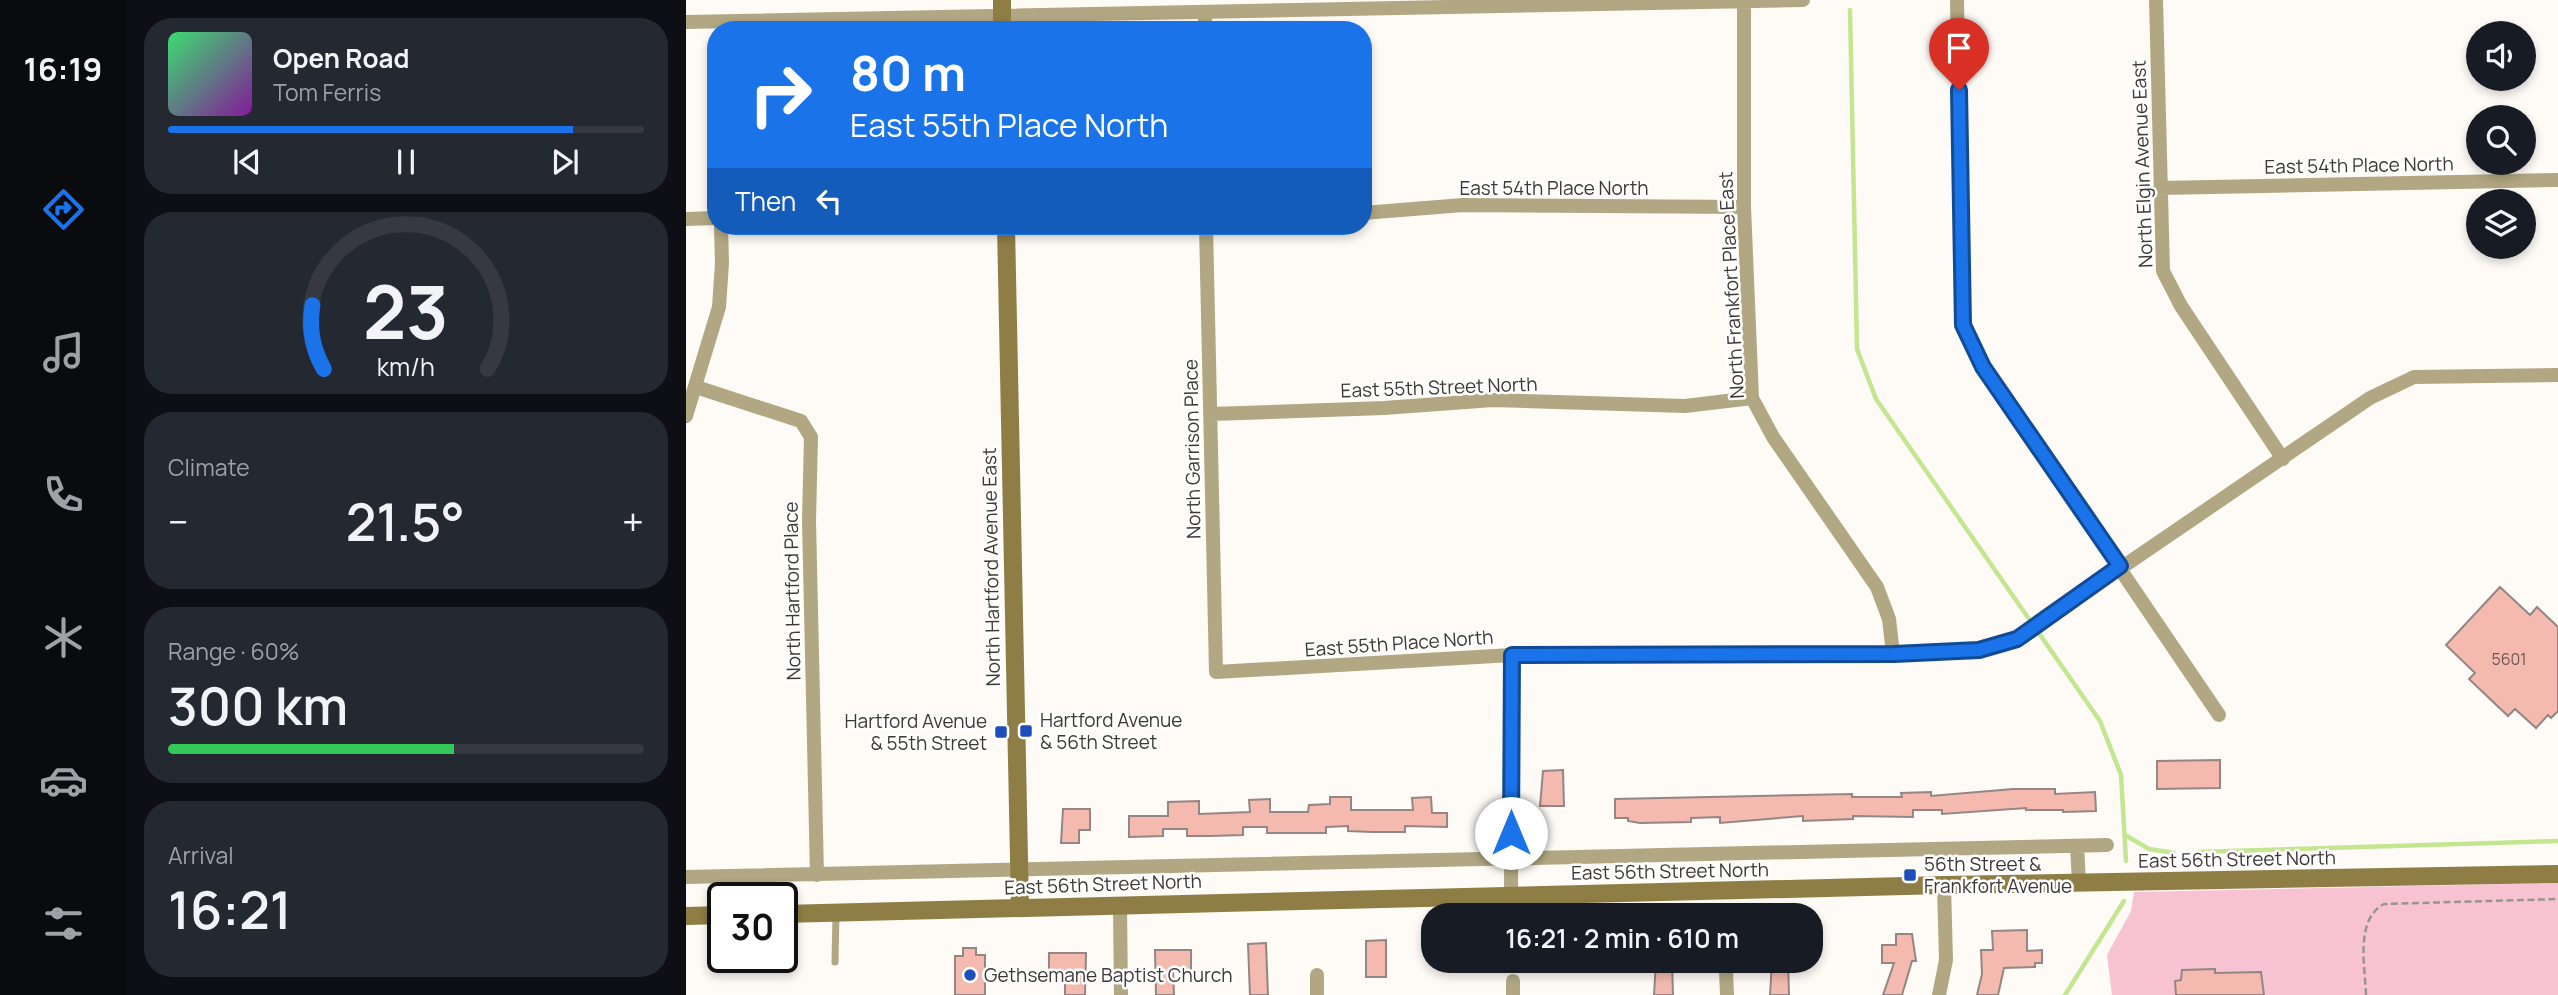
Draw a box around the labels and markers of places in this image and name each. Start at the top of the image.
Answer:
pin [1929,18,1989,90]
place label: Hartford Avenue & 56th Street [1040,707,1182,755]
place label: Hartford Avenue & 55th Street [845,708,987,756]
marker: Hartford Avenue & 56th Street [1018,723,1034,739]
marker: Hartford Avenue & 55th Street [993,724,1009,740]
place label: 56th Street & Frankfort Avenue [1924,851,2072,899]
marker: 56th Street & Frankfort Avenue [1902,867,1918,883]
place label: Gethsemane Baptist Church [984,962,1233,988]
marker: Gethsemane Baptist Church [962,967,978,983]

